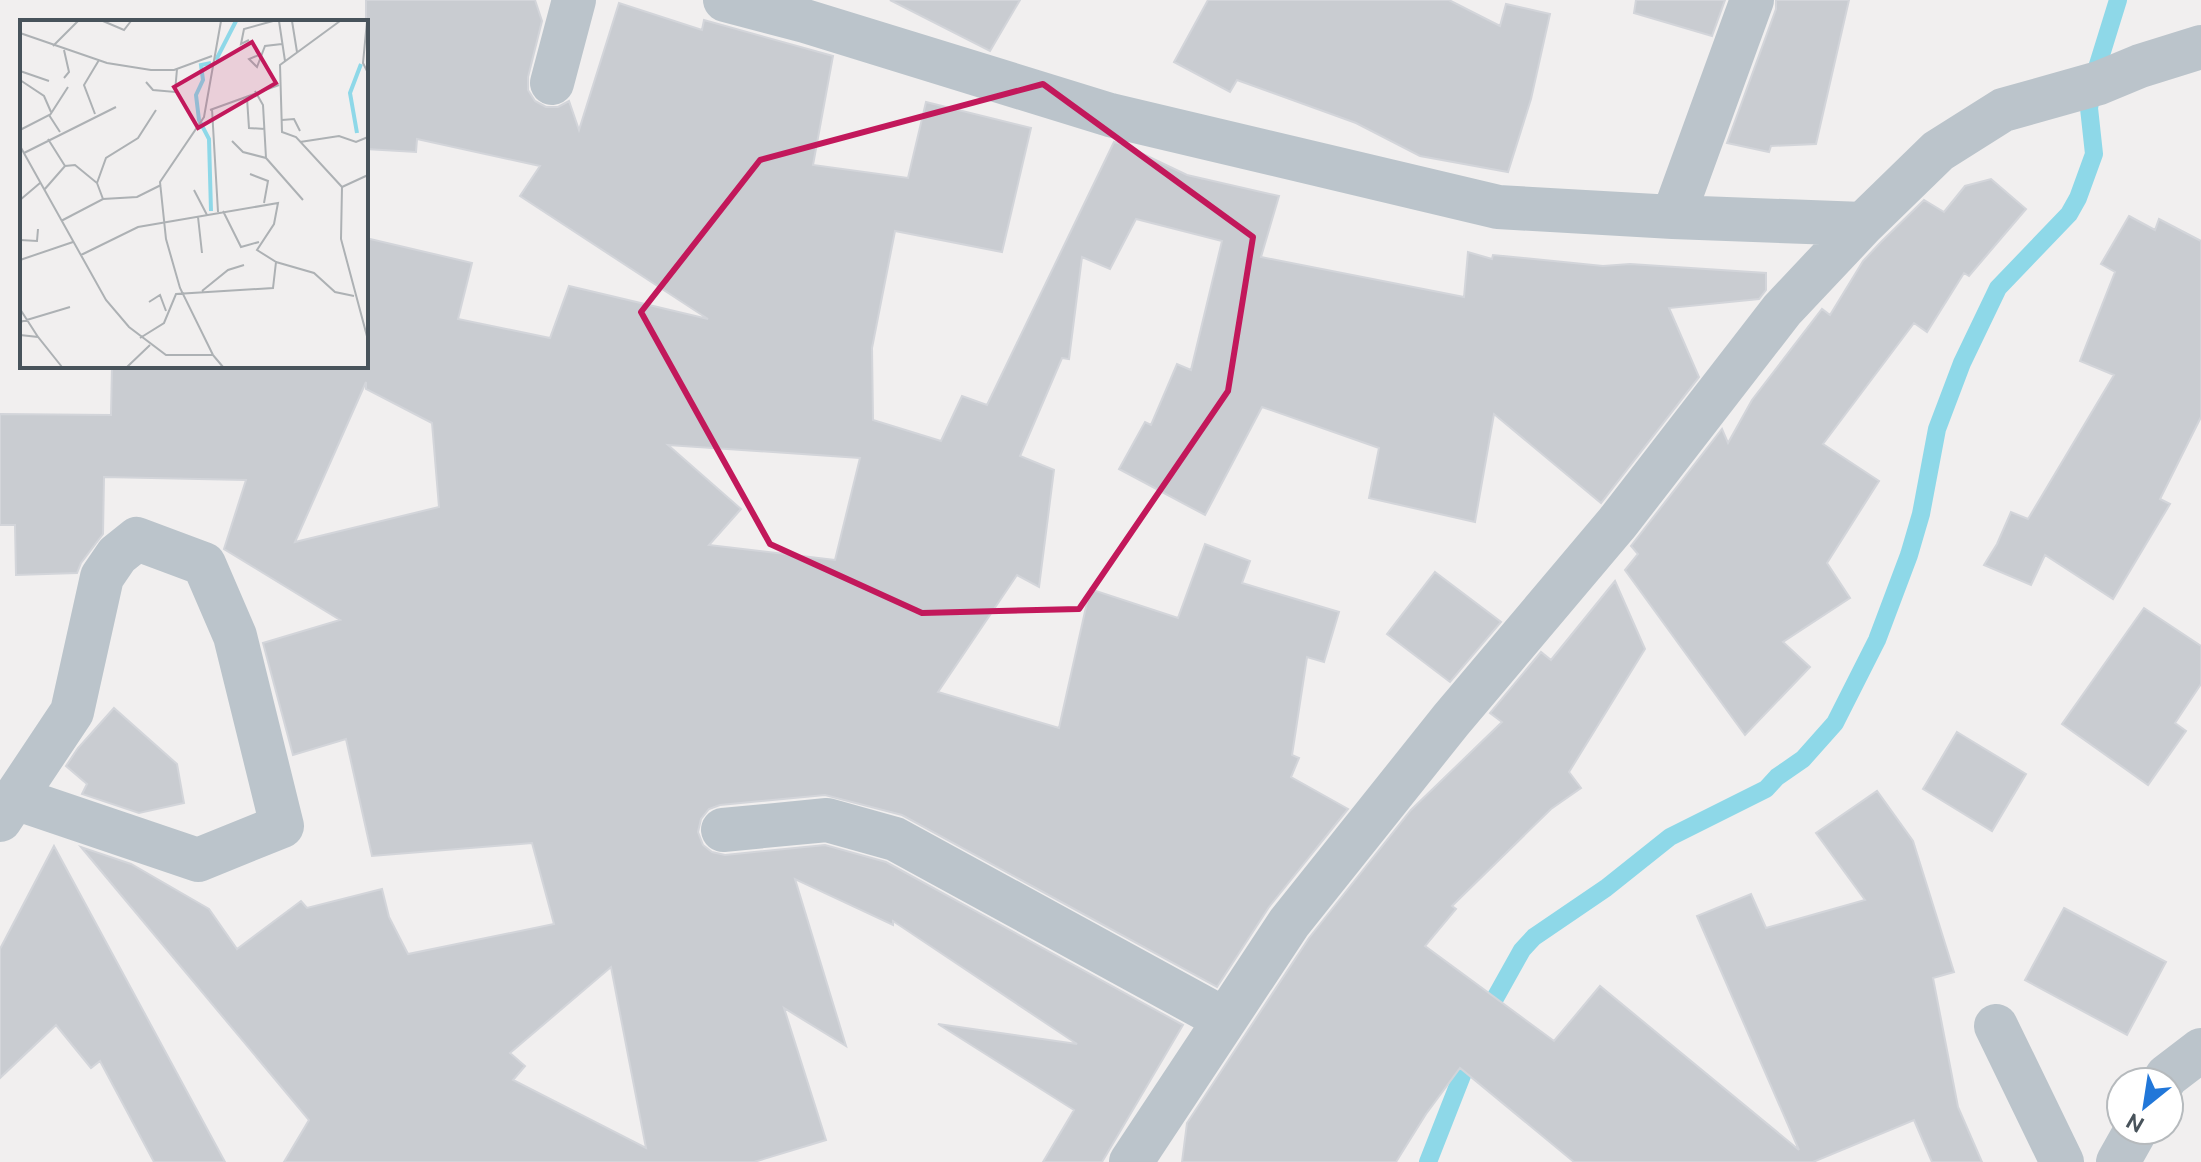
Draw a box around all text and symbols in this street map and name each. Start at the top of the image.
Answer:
inset map [20,20,368,368]
north arrow [2105,1066,2185,1146]
text: N [2121,1109,2148,1139]

